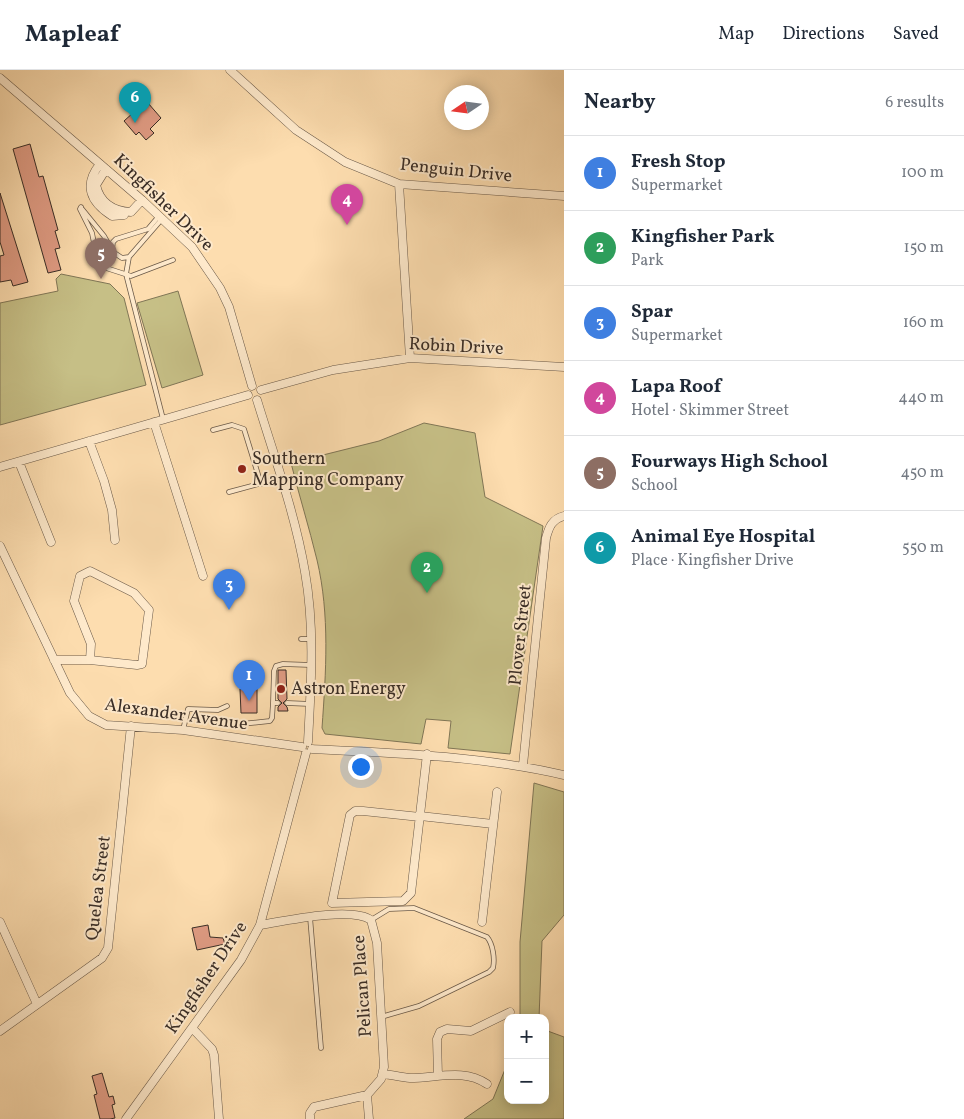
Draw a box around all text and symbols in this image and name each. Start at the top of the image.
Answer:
text: Mapleaf [25,18,119,52]
text: Map [718,22,754,47]
text: Directions [782,22,865,47]
text: Saved [893,22,939,47]
pin: 6 [119,82,151,123]
north arrow [444,85,489,130]
text: Nearby [584,88,655,117]
text: 6 results [885,92,944,114]
street label: Kingfisher Drive [107,149,219,257]
text: Fresh Stop [631,149,725,175]
street label: Penguin Drive [399,153,513,189]
text: 1 [597,162,603,184]
text: 100 m [901,162,944,184]
text: Supermarket [631,175,723,197]
pin: 4 [331,184,363,225]
text: Kingfisher Park [631,224,775,250]
text: 2 [596,237,604,259]
text: 150 m [903,237,944,259]
pin: 5 [85,238,117,279]
text: Park [631,250,664,272]
text: Spar [631,299,673,325]
text: 3 [596,312,604,334]
text: 160 m [903,312,944,334]
text: Supermarket [631,325,723,347]
street label: Robin Drive [408,332,504,362]
text: Lapa Roof [631,374,721,400]
text: 4 [595,387,605,409]
text: 440 m [898,387,944,409]
text: Hotel · Skimmer Street [631,400,789,422]
place label: Southern Mapping Company [252,447,404,493]
text: Fourways High School [631,449,828,475]
text: 5 [596,462,604,484]
text: 450 m [901,462,944,484]
marker: Southern Mapping Company [236,463,248,475]
text: School [631,475,678,497]
text: Animal Eye Hospital [631,524,815,550]
text: 6 [596,537,604,559]
text: 550 m [902,537,944,559]
text: Place · Kingfisher Drive [631,550,794,572]
pin: 2 [411,552,443,593]
pin: 3 [213,569,245,610]
street label: Plover Street [503,583,539,687]
pin: 1 [233,660,265,701]
place label: Astron Energy [291,677,406,702]
marker: Astron Energy [275,683,287,695]
street label: Alexander Avenue [103,693,249,737]
your location [348,754,374,780]
street label: Quelea Street [80,834,118,942]
street label: Kingfisher Drive [160,917,254,1039]
street label: Pelican Place [347,934,379,1038]
map controls [504,1014,549,1104]
button: + [504,1014,549,1059]
button: − [504,1059,549,1104]

